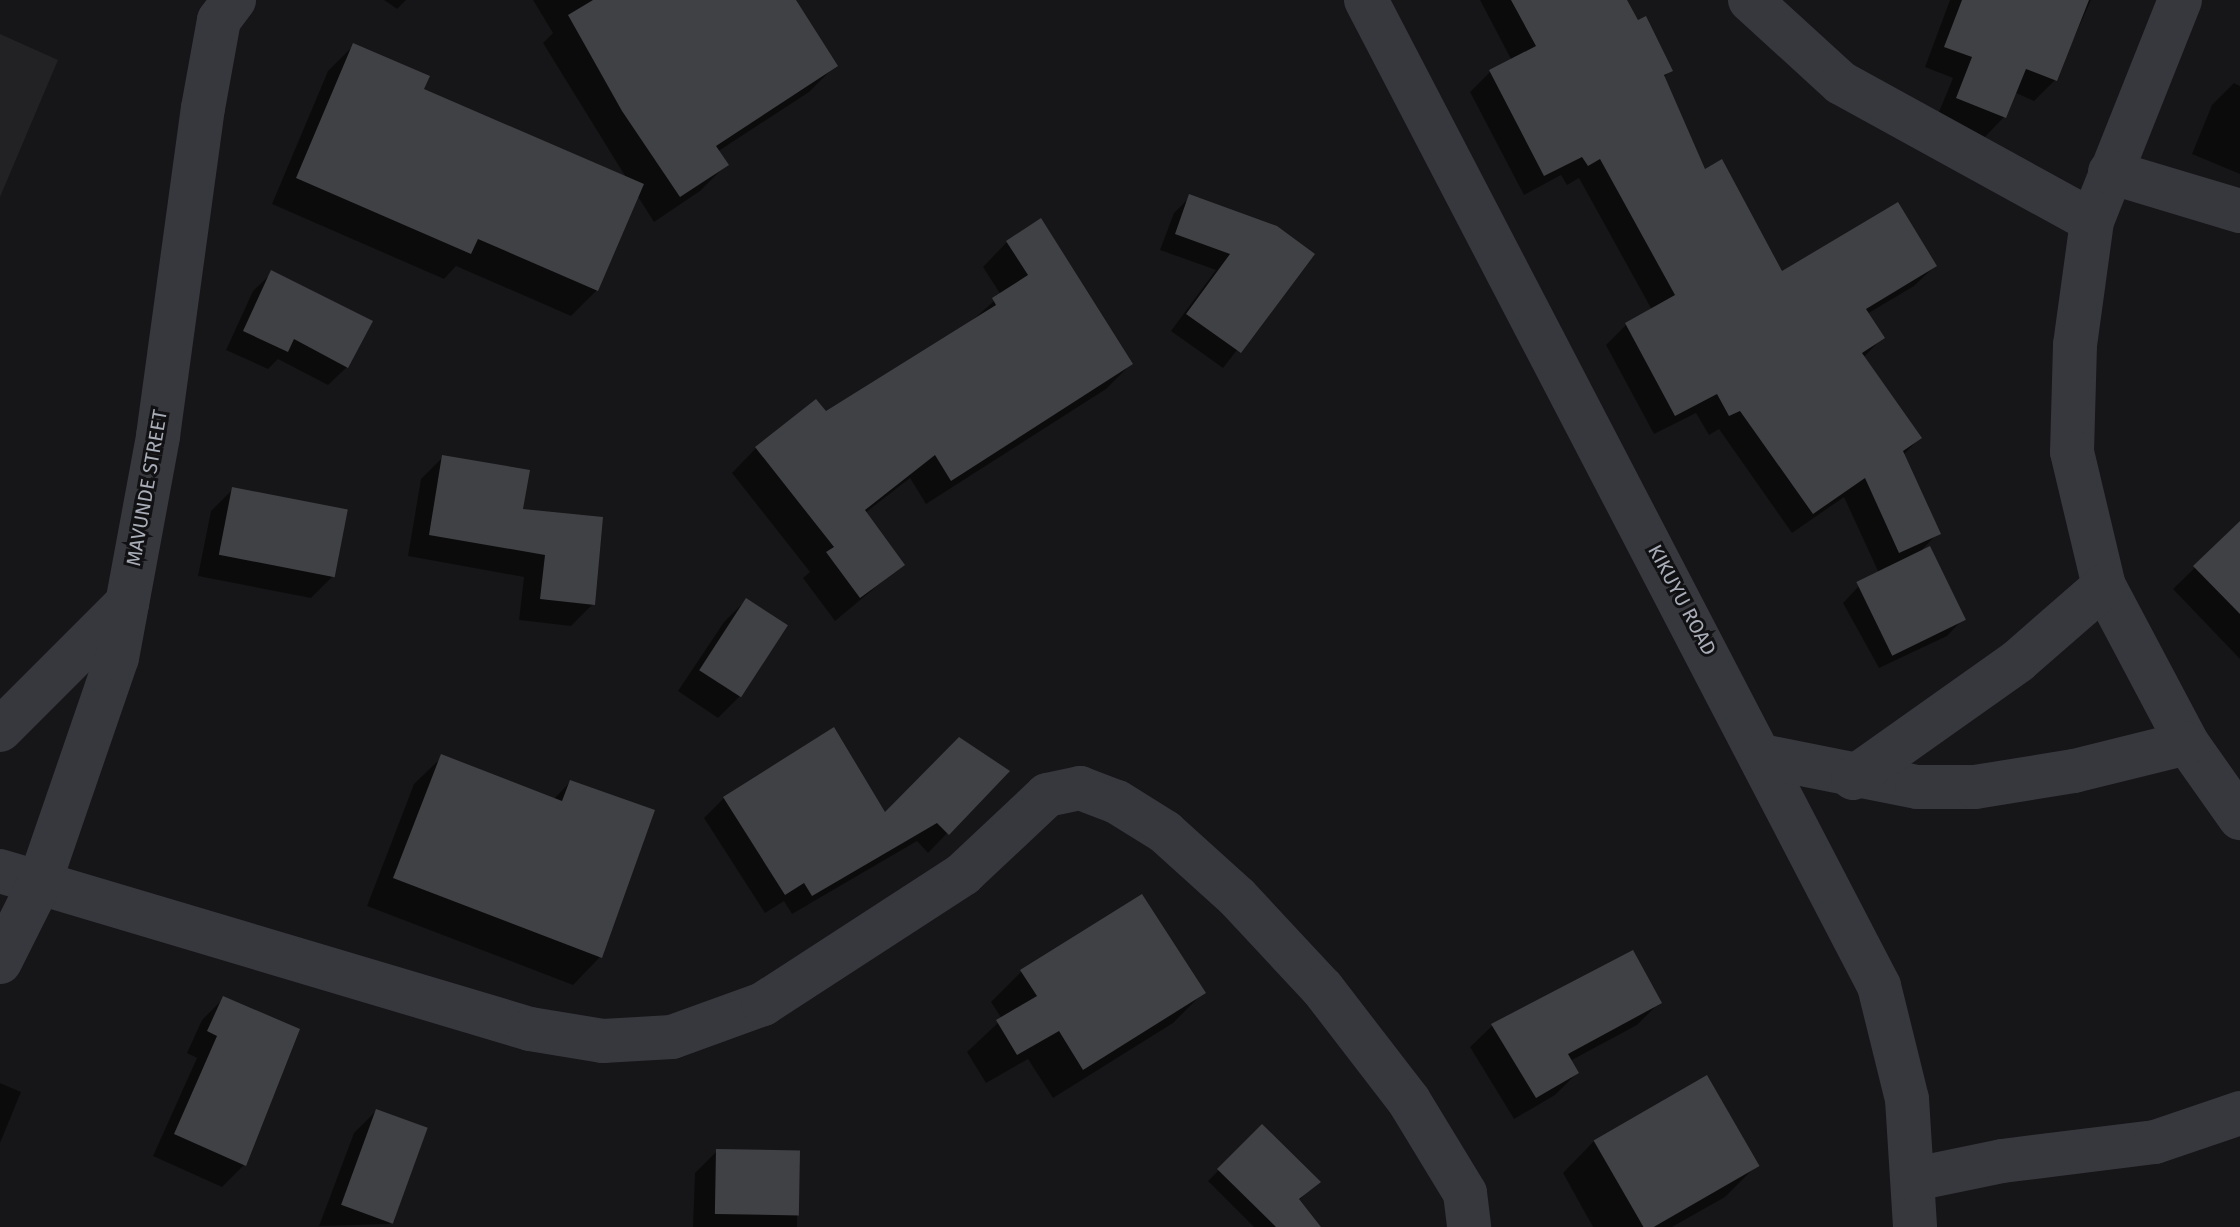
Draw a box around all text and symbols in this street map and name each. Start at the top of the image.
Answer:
street label: MAVUNDE STREET [121,408,173,568]
street label: KIKUYU ROAD [1643,541,1721,659]

